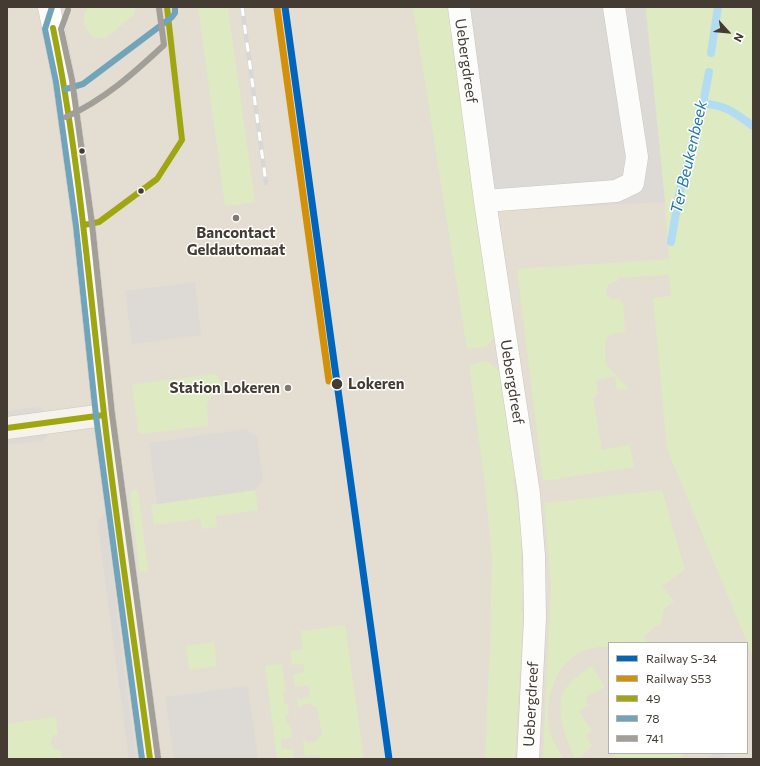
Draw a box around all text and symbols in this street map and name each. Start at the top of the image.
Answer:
north arrow [708,12,748,52]
street label: Uebergdreef [451,17,481,105]
text: N [731,31,747,44]
water label: Ter Beukenbeek [667,99,711,215]
unlabelled marker [77,146,87,156]
unlabelled marker [136,186,146,196]
marker: Bancontact Geldautomaat [231,213,241,223]
place label: Bancontact Geldautomaat [187,224,285,259]
street label: Uebergdreef [496,338,528,426]
place label: Lokeren [348,375,404,393]
marker: Lokeren [330,377,344,391]
place label: Station Lokeren [170,379,280,397]
marker: Station Lokeren [283,383,293,393]
legend [608,642,748,754]
text: Railway S-34 [646,651,717,665]
street label: Uebergdreef [520,661,542,747]
text: Railway S53 [646,671,711,685]
text: 49 [646,691,660,705]
text: 78 [646,711,660,725]
text: 741 [646,731,664,745]

